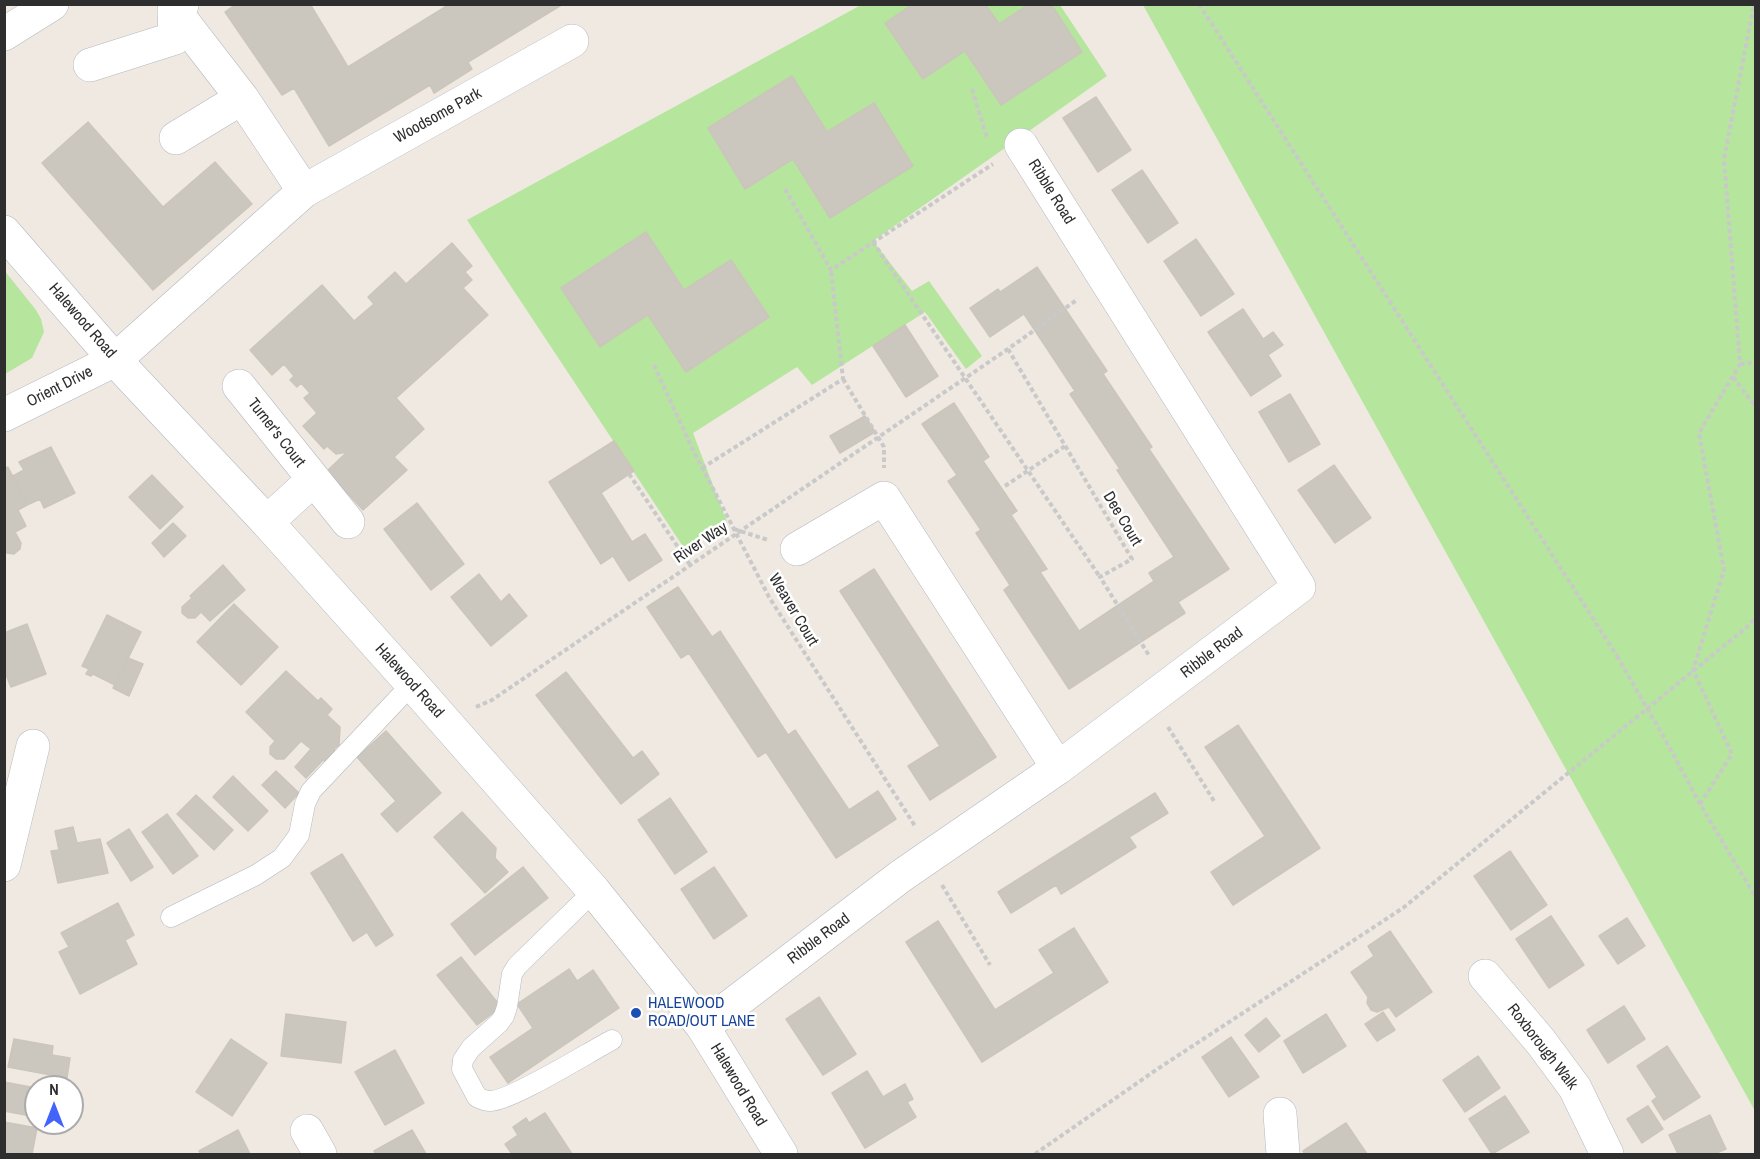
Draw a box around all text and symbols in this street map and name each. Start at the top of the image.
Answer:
street label: Woodsome Park [391,84,485,148]
street label: Ribble Road [1024,156,1078,228]
street label: Halewood Road [44,279,120,363]
street label: Orient Drive [24,362,96,412]
street label: Turner's Court [243,395,309,471]
street label: Dee Court [1098,488,1146,550]
street label: River Way [670,518,732,568]
street label: Weaver Court [764,570,822,650]
street label: Ribble Road [1177,623,1247,683]
street label: Halewood Road [371,640,447,722]
street label: Ribble Road [784,909,854,969]
place label: HALEWOOD ROAD/OUT LANE [648,994,755,1032]
street label: Roxborough Walk [1502,1000,1582,1094]
marker: HALEWOOD ROAD/OUT LANE [629,1006,643,1020]
street label: Halewood Road [706,1040,770,1130]
north arrow [24,1075,84,1135]
text: N [49,1078,59,1100]

